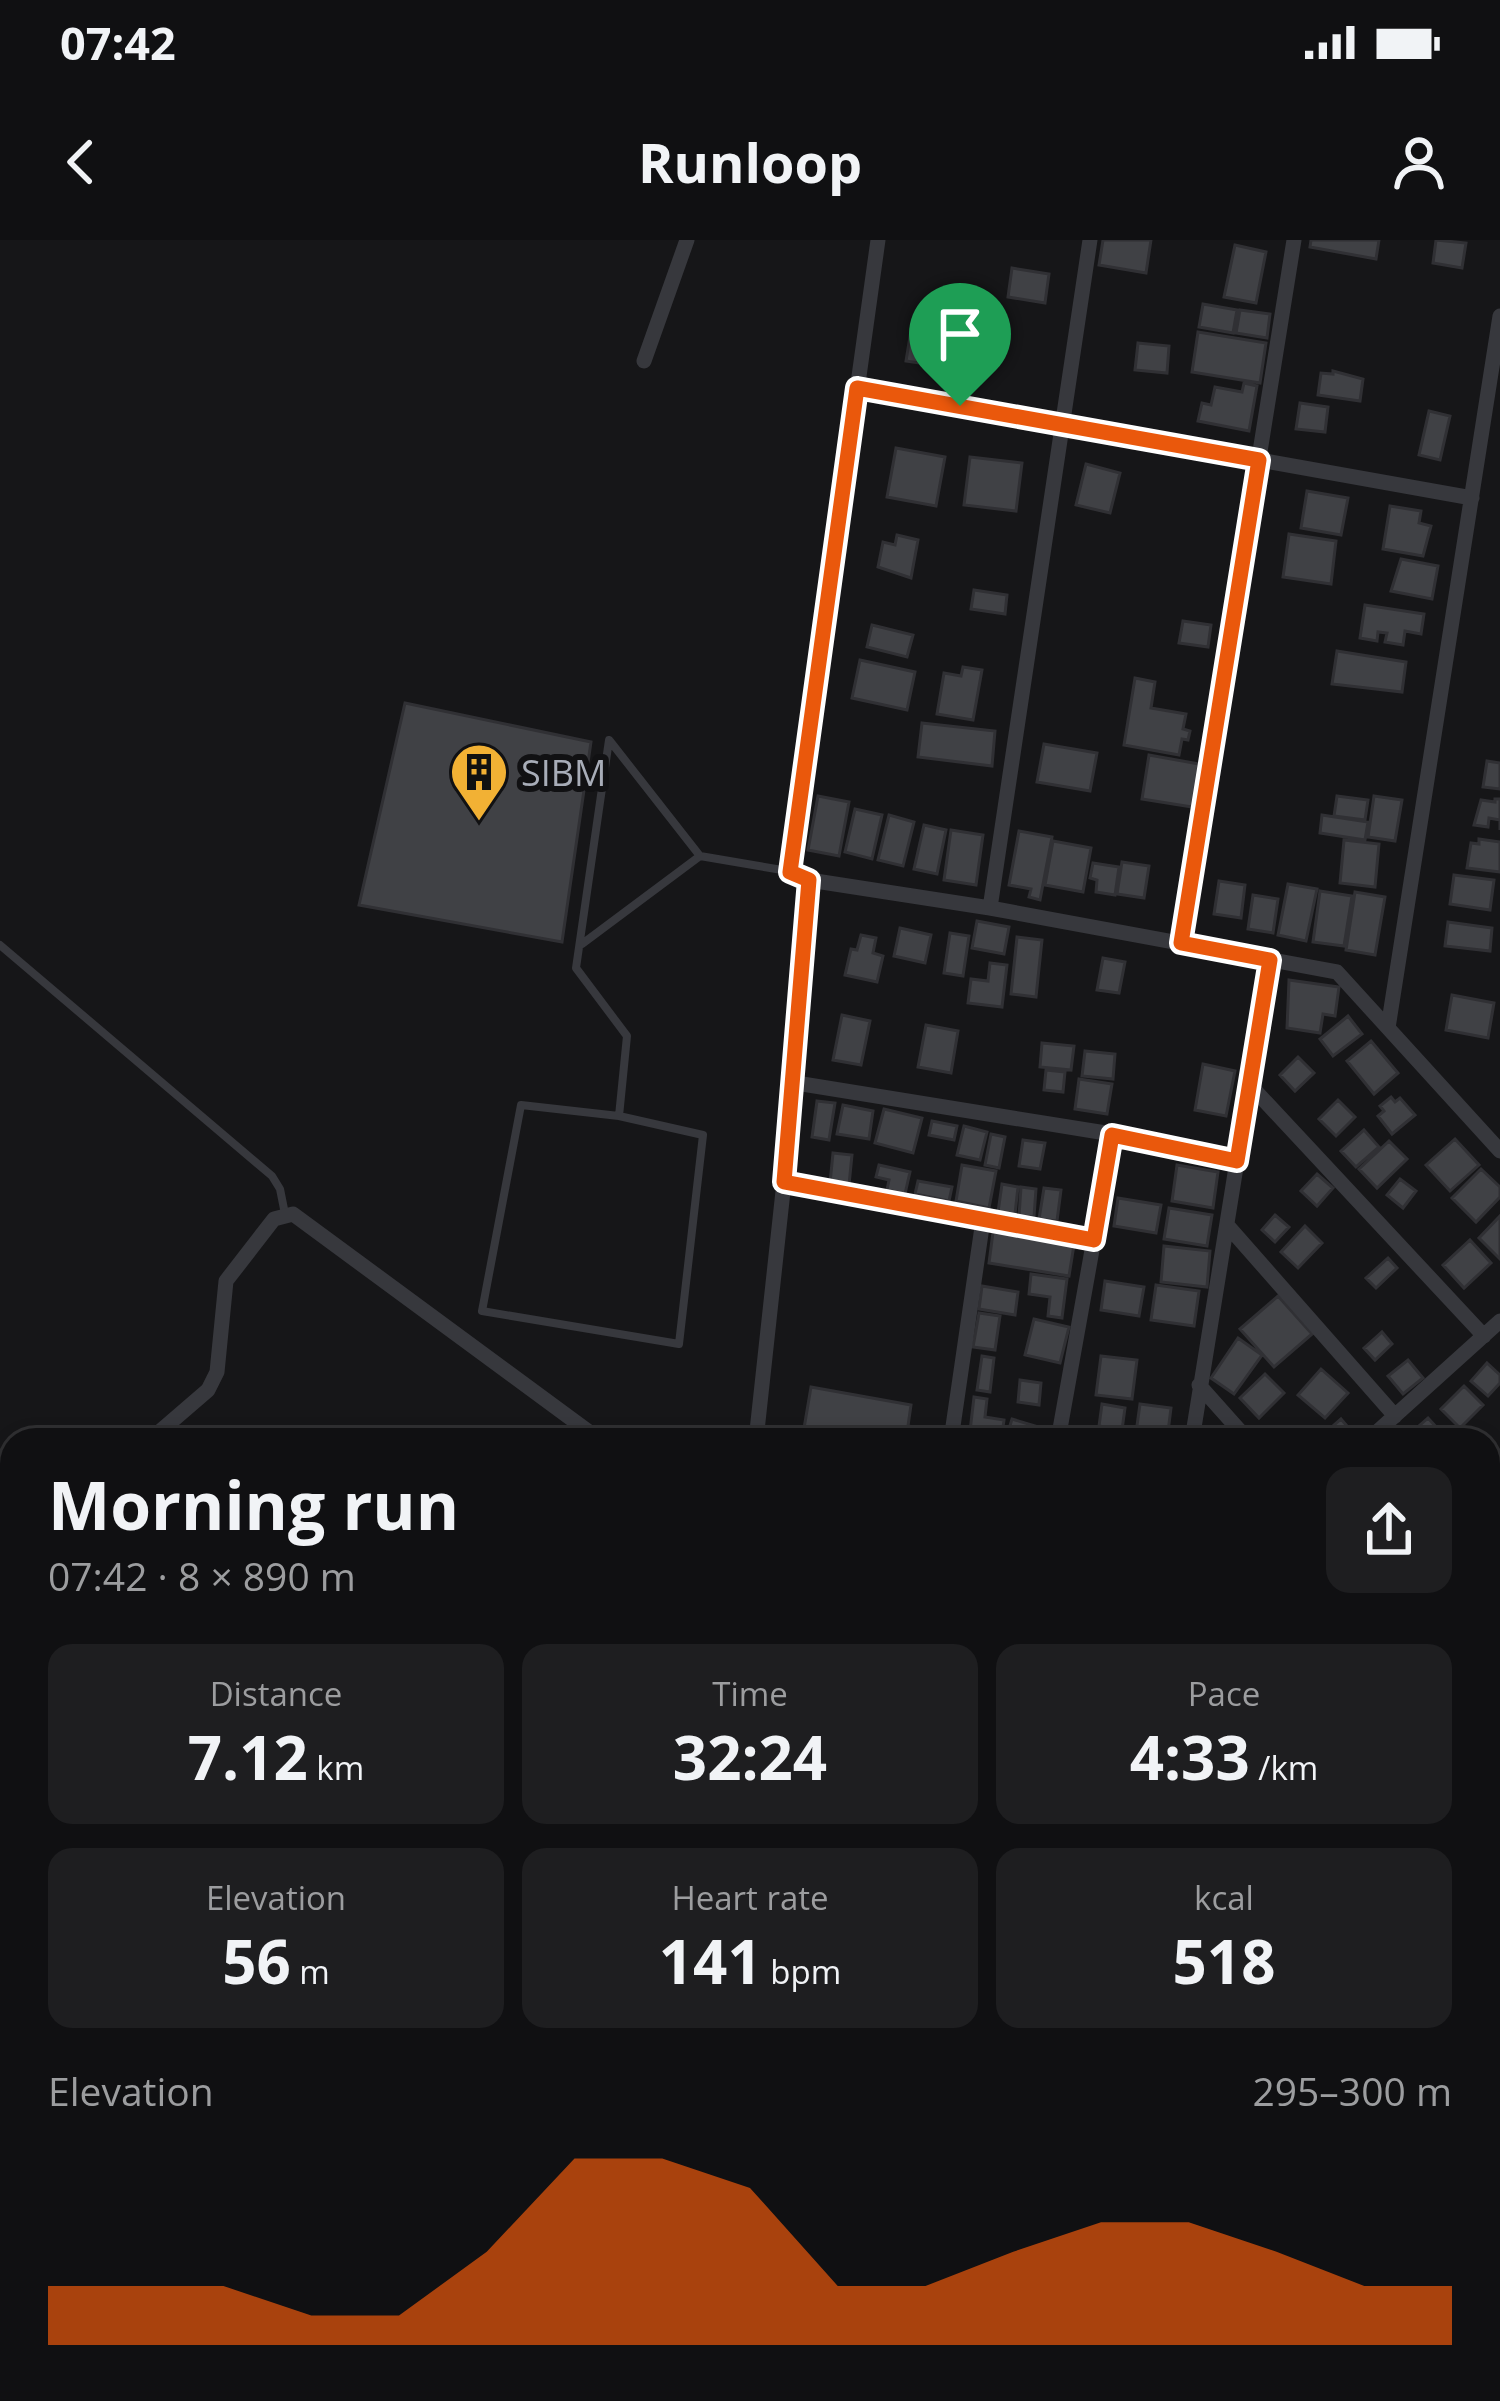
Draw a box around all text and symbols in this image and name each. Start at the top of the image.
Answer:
text: 07:42 [60,12,176,73]
text: Runloop [638,125,862,199]
icon: back [48,129,114,195]
icon: person [1386,129,1452,195]
pin [909,283,1011,406]
icon: arrive [927,301,993,367]
building icon: SIBM [448,741,510,823]
place label: SIBM [521,748,606,797]
text: Morning run [48,1459,459,1549]
button: share [1326,1467,1452,1593]
text: 07:42 · 8 × 890 m [48,1549,356,1602]
text: Distance [210,1671,342,1716]
text: Time [712,1671,788,1716]
text: Pace [1188,1671,1260,1716]
text: 7.12 [188,1716,308,1798]
text: 32:24 [673,1716,827,1798]
text: 4:33 [1130,1716,1250,1798]
text: km [308,1745,364,1790]
text: /km [1250,1745,1318,1790]
text: Elevation [206,1875,346,1920]
text: Heart rate [671,1875,829,1920]
text: kcal [1194,1875,1254,1920]
text: 56 [222,1920,291,2002]
text: 141 [659,1920,762,2002]
text: 518 [1173,1920,1275,2002]
text: m [291,1949,330,1994]
text: bpm [762,1949,841,1994]
text: Elevation [48,2064,214,2117]
text: 295–300 m [1252,2064,1452,2117]

